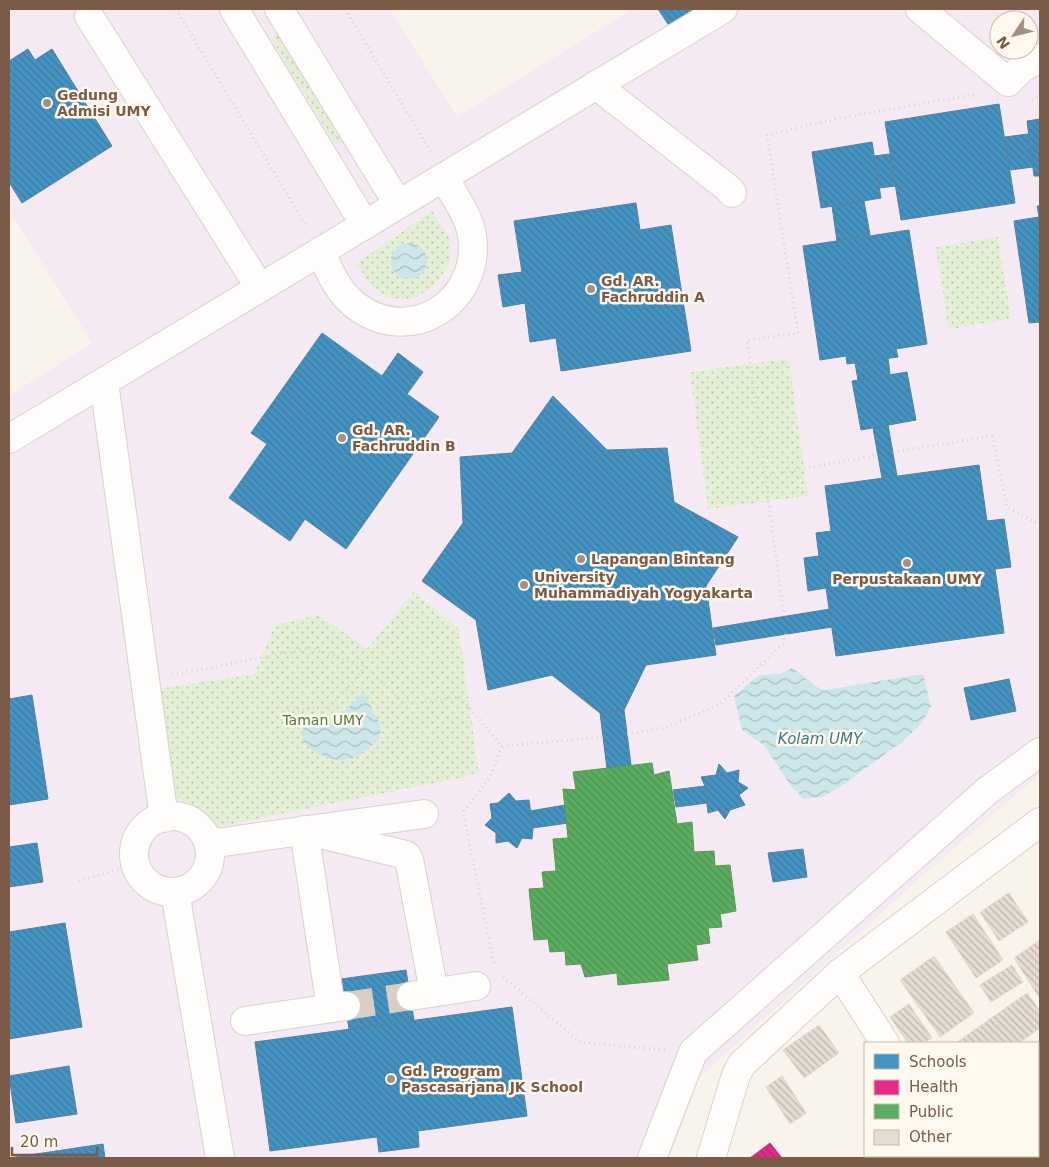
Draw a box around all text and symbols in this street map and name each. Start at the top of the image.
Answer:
north arrow [989,10,1039,60]
text: N [993,33,1013,52]
place label: Gedung Admisi UMY [57,87,152,119]
marker: Gedung Admisi UMY [41,97,53,109]
place label: Gd. AR. Fachruddin A [601,273,705,305]
marker: Gd. AR. Fachruddin A [585,283,597,295]
place label: Gd. AR. Fachruddin B [352,422,456,454]
marker: Gd. AR. Fachruddin B [336,432,348,444]
place label: Lapangan Bintang [591,551,735,567]
marker: Lapangan Bintang [575,553,587,565]
marker: Perpustakaan UMY [901,557,913,569]
place label: University Muhammadiyah Yogyakarta [534,569,753,601]
place label: Perpustakaan UMY [832,571,983,587]
marker: University Muhammadiyah Yogyakarta [518,579,530,591]
park label: Taman UMY [281,712,364,728]
water label: Kolam UMY [778,730,864,748]
legend [864,1042,1039,1157]
text: Schools [909,1053,967,1071]
place label: Gd. Program Pascasarjana JK School [401,1063,583,1095]
marker: Gd. Program Pascasarjana JK School [385,1073,397,1085]
text: Health [909,1078,958,1096]
text: Public [909,1103,953,1121]
scale bar [12,1124,98,1156]
text: Other [909,1128,952,1146]
text: 20 m [20,1133,58,1151]

